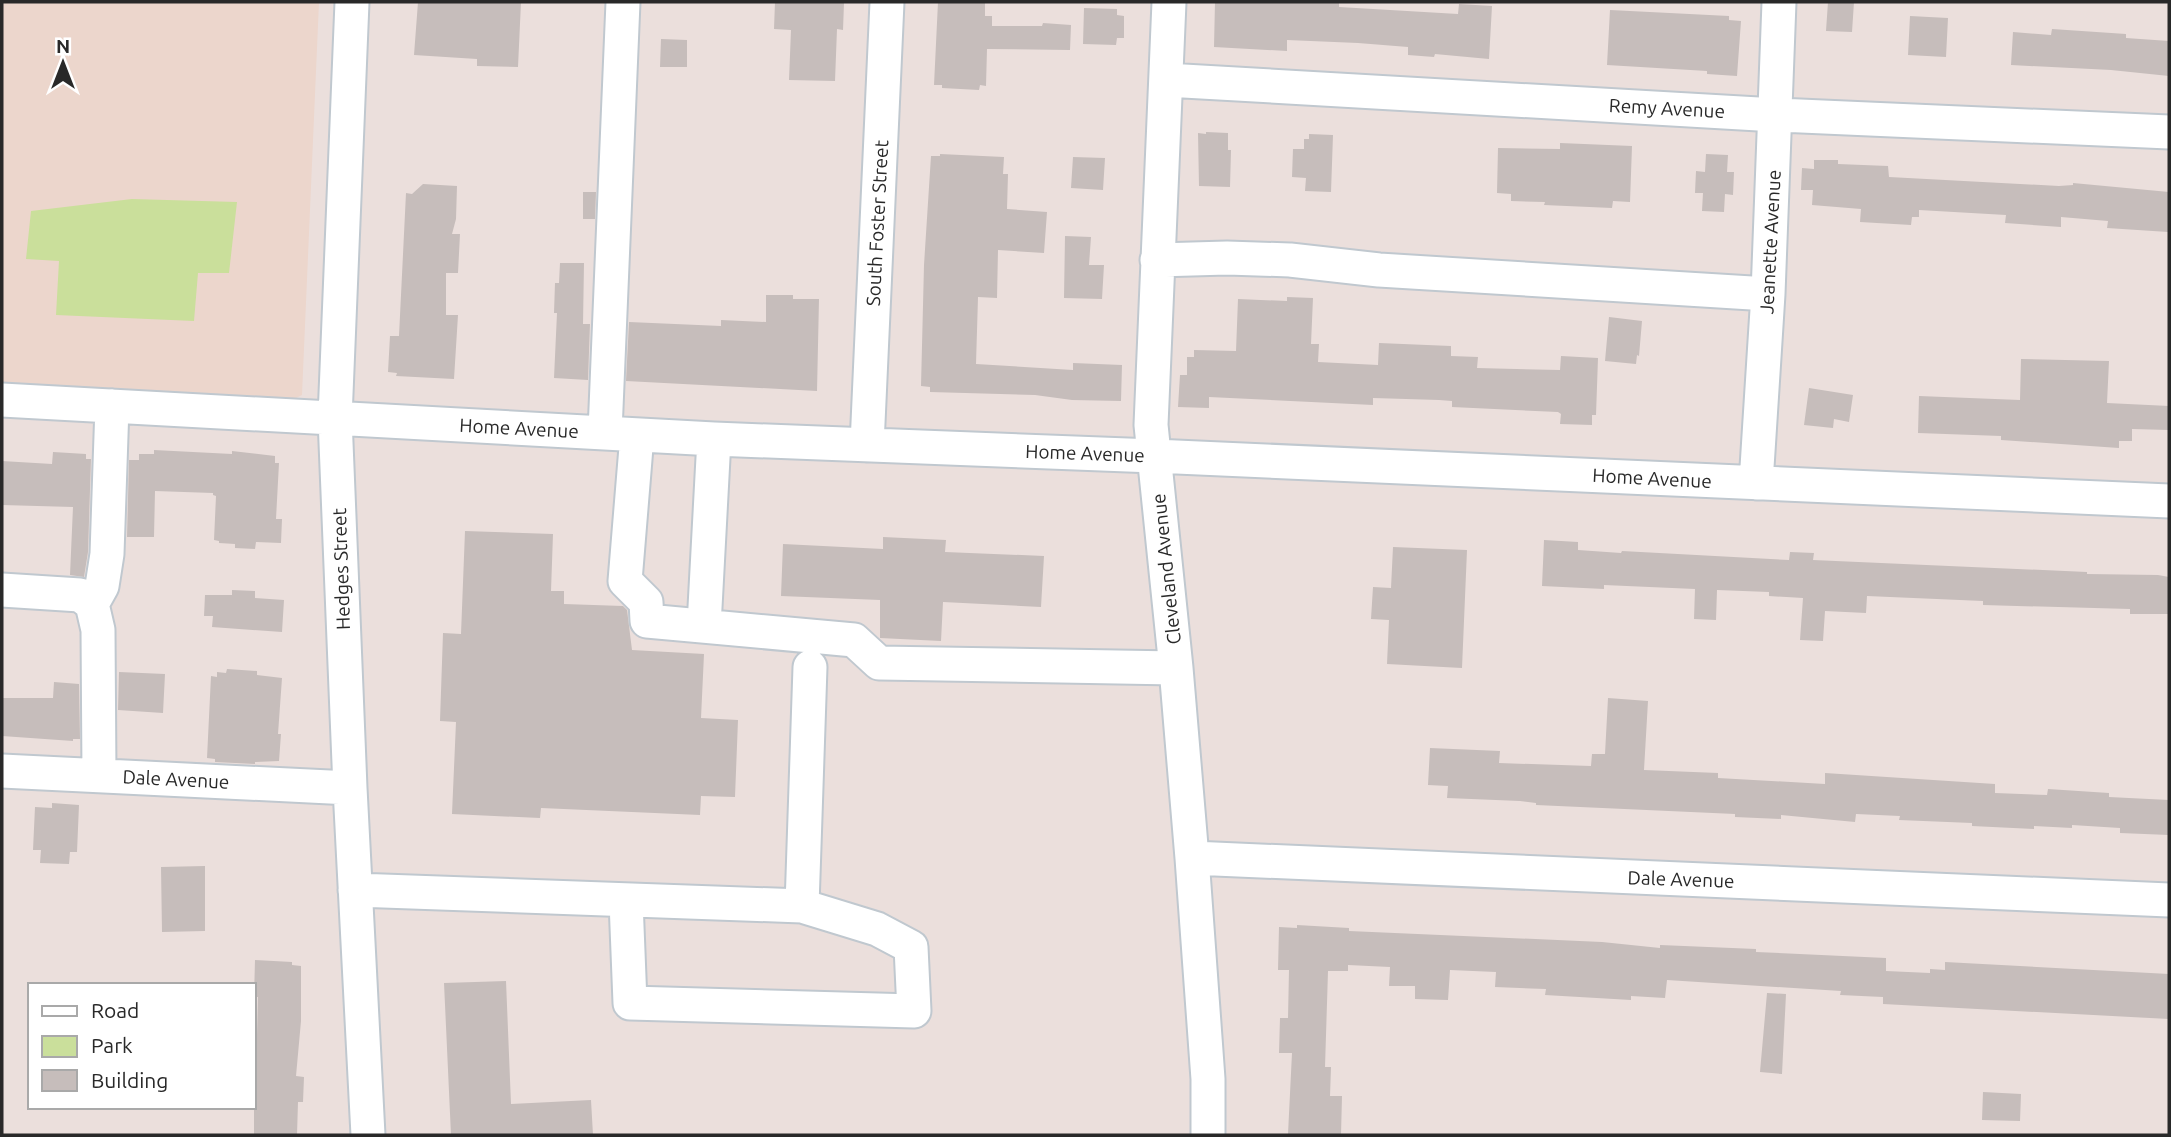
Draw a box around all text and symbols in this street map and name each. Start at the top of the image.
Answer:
north arrow [28,28,98,98]
text: N [56,35,70,57]
street label: Remy Avenue [1608,94,1726,122]
street label: South Foster Street [862,139,892,307]
street label: Jeanette Avenue [1755,169,1785,315]
street label: Home Avenue [459,414,579,442]
street label: Home Avenue [1025,440,1145,466]
street label: Home Avenue [1592,464,1712,492]
street label: Cleveland Avenue [1147,492,1185,646]
street label: Hedges Street [328,507,354,630]
street label: Dale Avenue [122,765,230,793]
street label: Dale Avenue [1627,866,1735,892]
legend [28,983,256,1109]
text: Road [91,998,139,1022]
text: Park [91,1033,133,1057]
text: Building [91,1068,168,1092]

